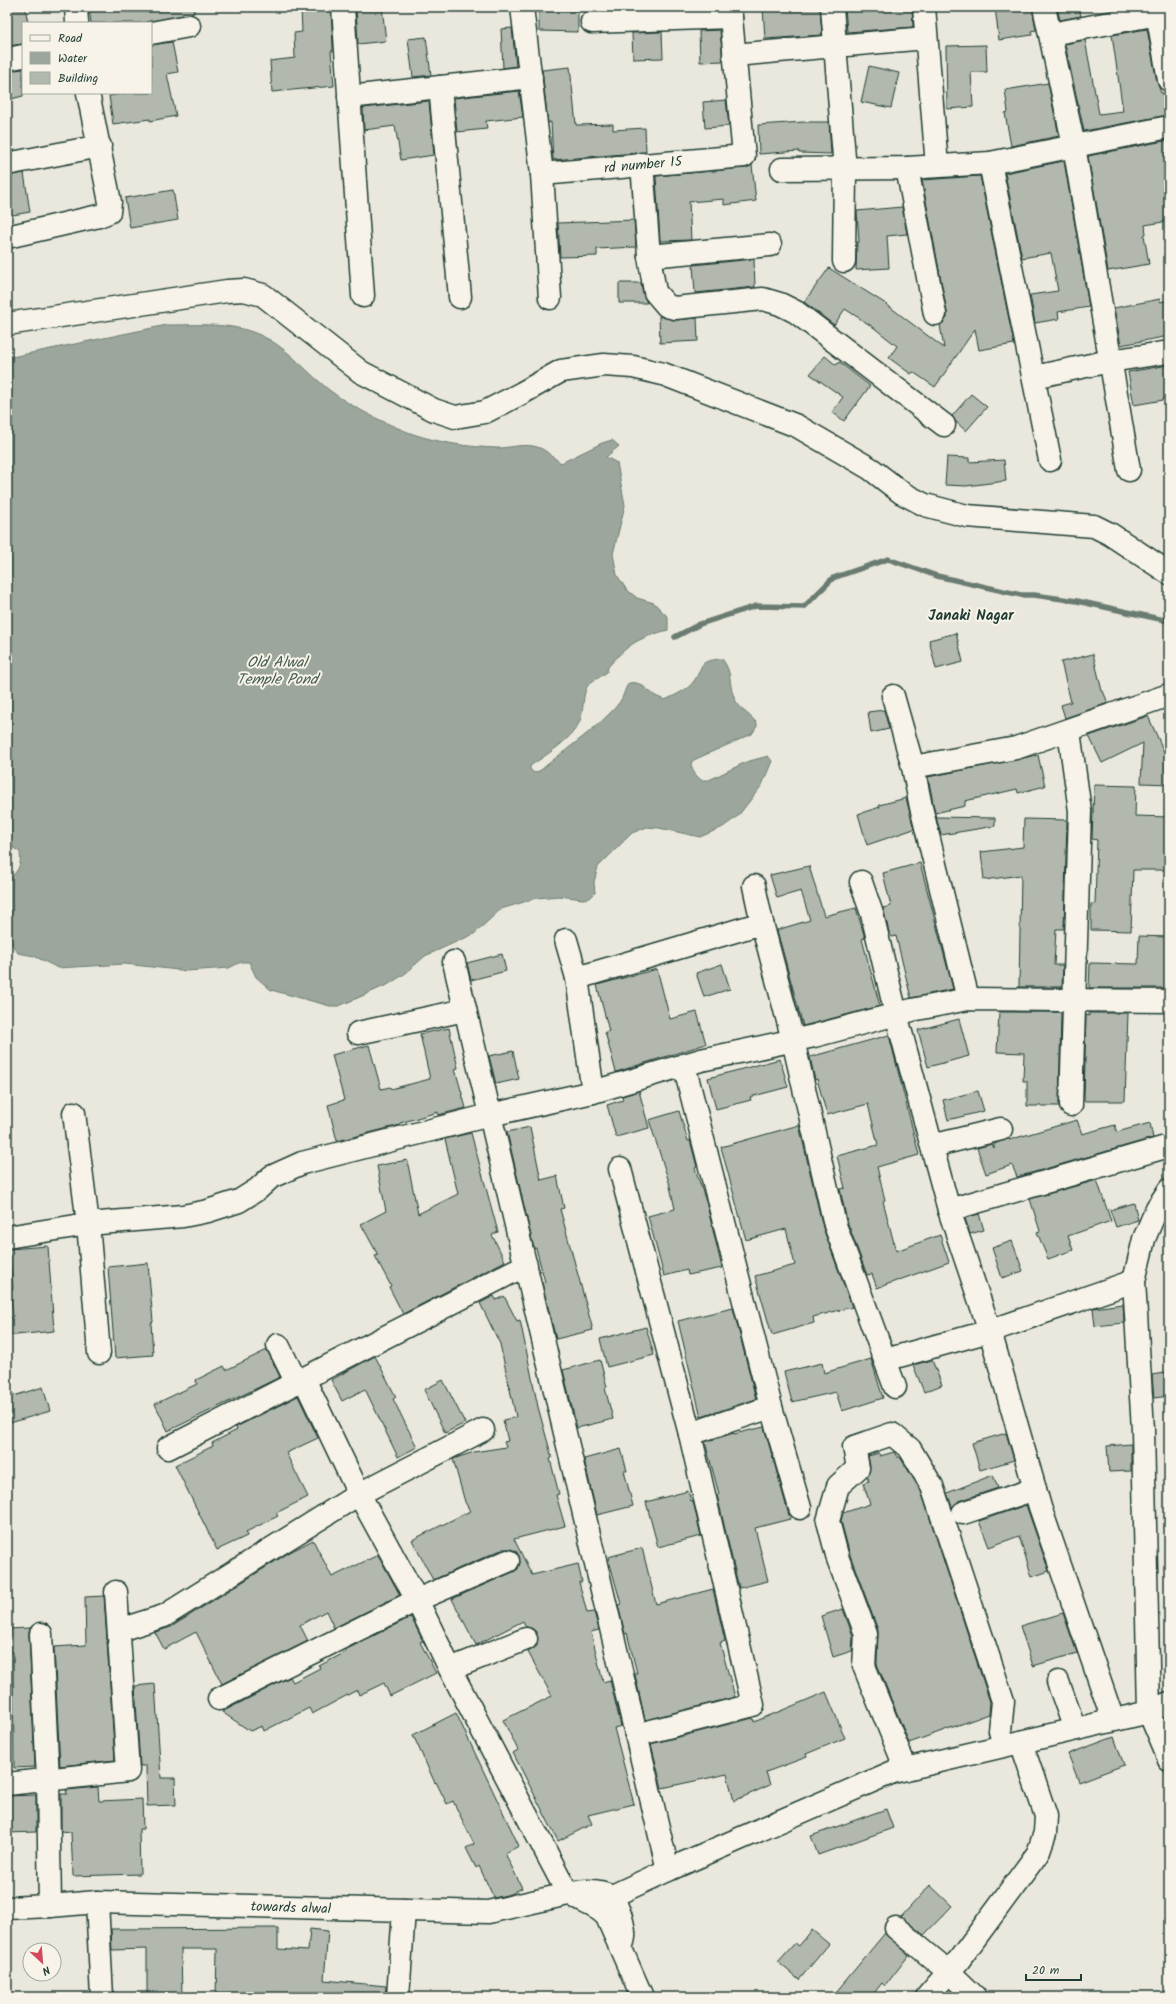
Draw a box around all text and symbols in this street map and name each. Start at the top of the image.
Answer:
legend [22,22,152,94]
text: Road [58,29,83,48]
text: Water [58,49,88,68]
text: Building [58,69,98,88]
street label: rd number 15 [603,150,685,179]
district label: Janaki Nagar [928,604,1014,628]
water label: Old Alwal Temple Pond [237,651,321,692]
street label: towards alwal [250,1896,332,1920]
north arrow [22,1942,62,1982]
scale bar [1026,1956,1081,1982]
text: N [39,1960,53,1980]
text: 20 m [1032,1961,1060,1980]

